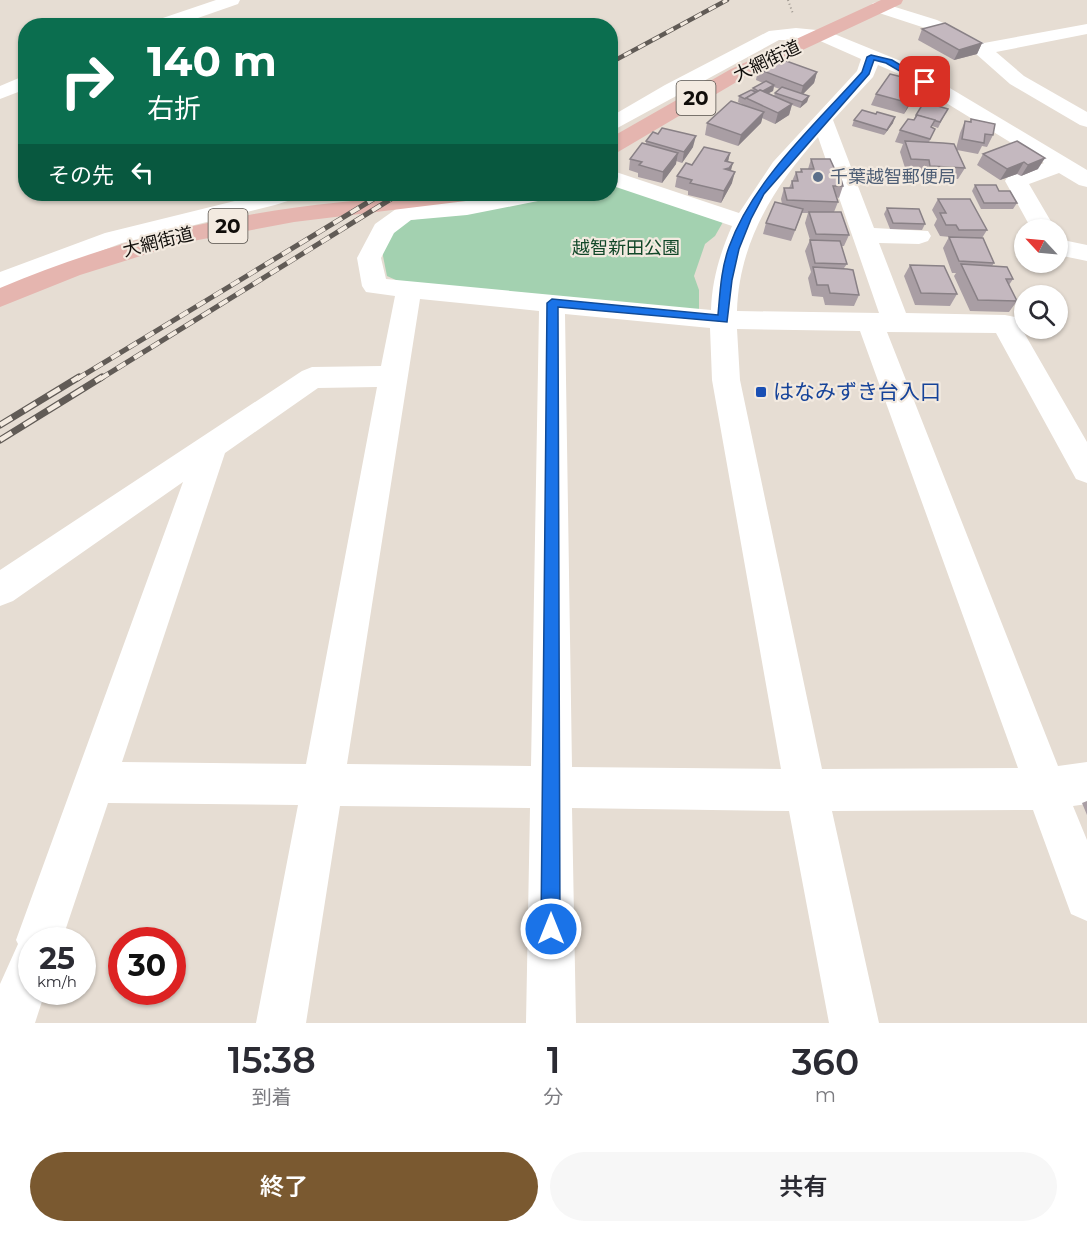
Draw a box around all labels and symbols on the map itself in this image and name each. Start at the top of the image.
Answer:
street label: 大網街道 [730,36,804,86]
pin [899,56,950,107]
road number: 20 [676,81,716,115]
place label: 千葉越智郵便局 [830,166,956,188]
marker: 千葉越智郵便局 [811,170,825,184]
road number: 20 [208,209,248,243]
north arrow [1014,219,1068,273]
street label: 大網街道 [120,223,196,261]
park label: 越智新田公園 [572,237,680,259]
place label: はなみずき台入口 [773,379,941,404]
marker: はなみずき台入口 [754,385,768,399]
position arrow [519,897,583,961]
speed limit sign: 30 [108,927,186,1005]

